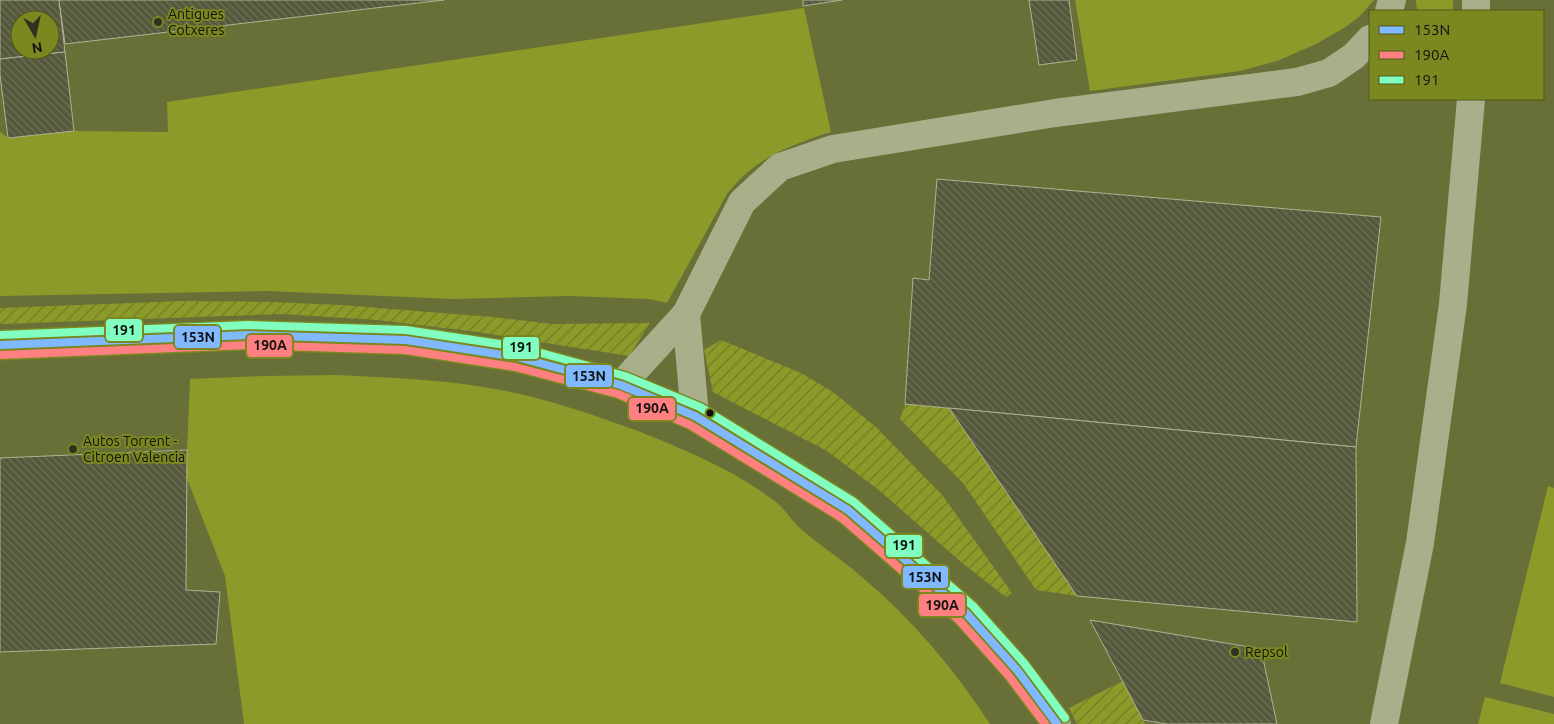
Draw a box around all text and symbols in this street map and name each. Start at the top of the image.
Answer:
place label: Antigues Cotxeres [168,6,224,38]
north arrow [10,10,60,60]
legend [1369,10,1544,100]
marker: Antigues Cotxeres [152,16,164,28]
text: 153N [1414,21,1450,38]
text: N [31,39,43,57]
text: 190A [1414,46,1449,63]
text: 191 [1414,71,1439,88]
line badge: 191 [105,318,143,342]
text: 191 [112,322,136,338]
line badge: 153N [174,325,221,349]
text: 153N [181,329,215,345]
line badge: 190A [246,334,293,358]
line badge: 191 [502,336,540,360]
text: 190A [253,337,287,353]
text: 191 [509,339,533,355]
line badge: 153N [565,364,613,388]
text: 153N [572,368,606,384]
line badge: 190A [628,397,676,421]
text: 190A [635,400,669,416]
unlabelled marker [705,408,715,418]
place label: Autos Torrent - Citroen Valencia [83,433,185,465]
marker: Autos Torrent - Citroen Valencia [67,443,79,455]
line badge: 191 [885,534,923,558]
text: 191 [892,537,916,553]
line badge: 153N [902,565,949,589]
text: 153N [908,569,942,585]
line badge: 190A [918,593,966,617]
text: 190A [925,597,959,613]
place label: Repsol [1245,644,1288,660]
marker: Repsol [1229,646,1241,658]

